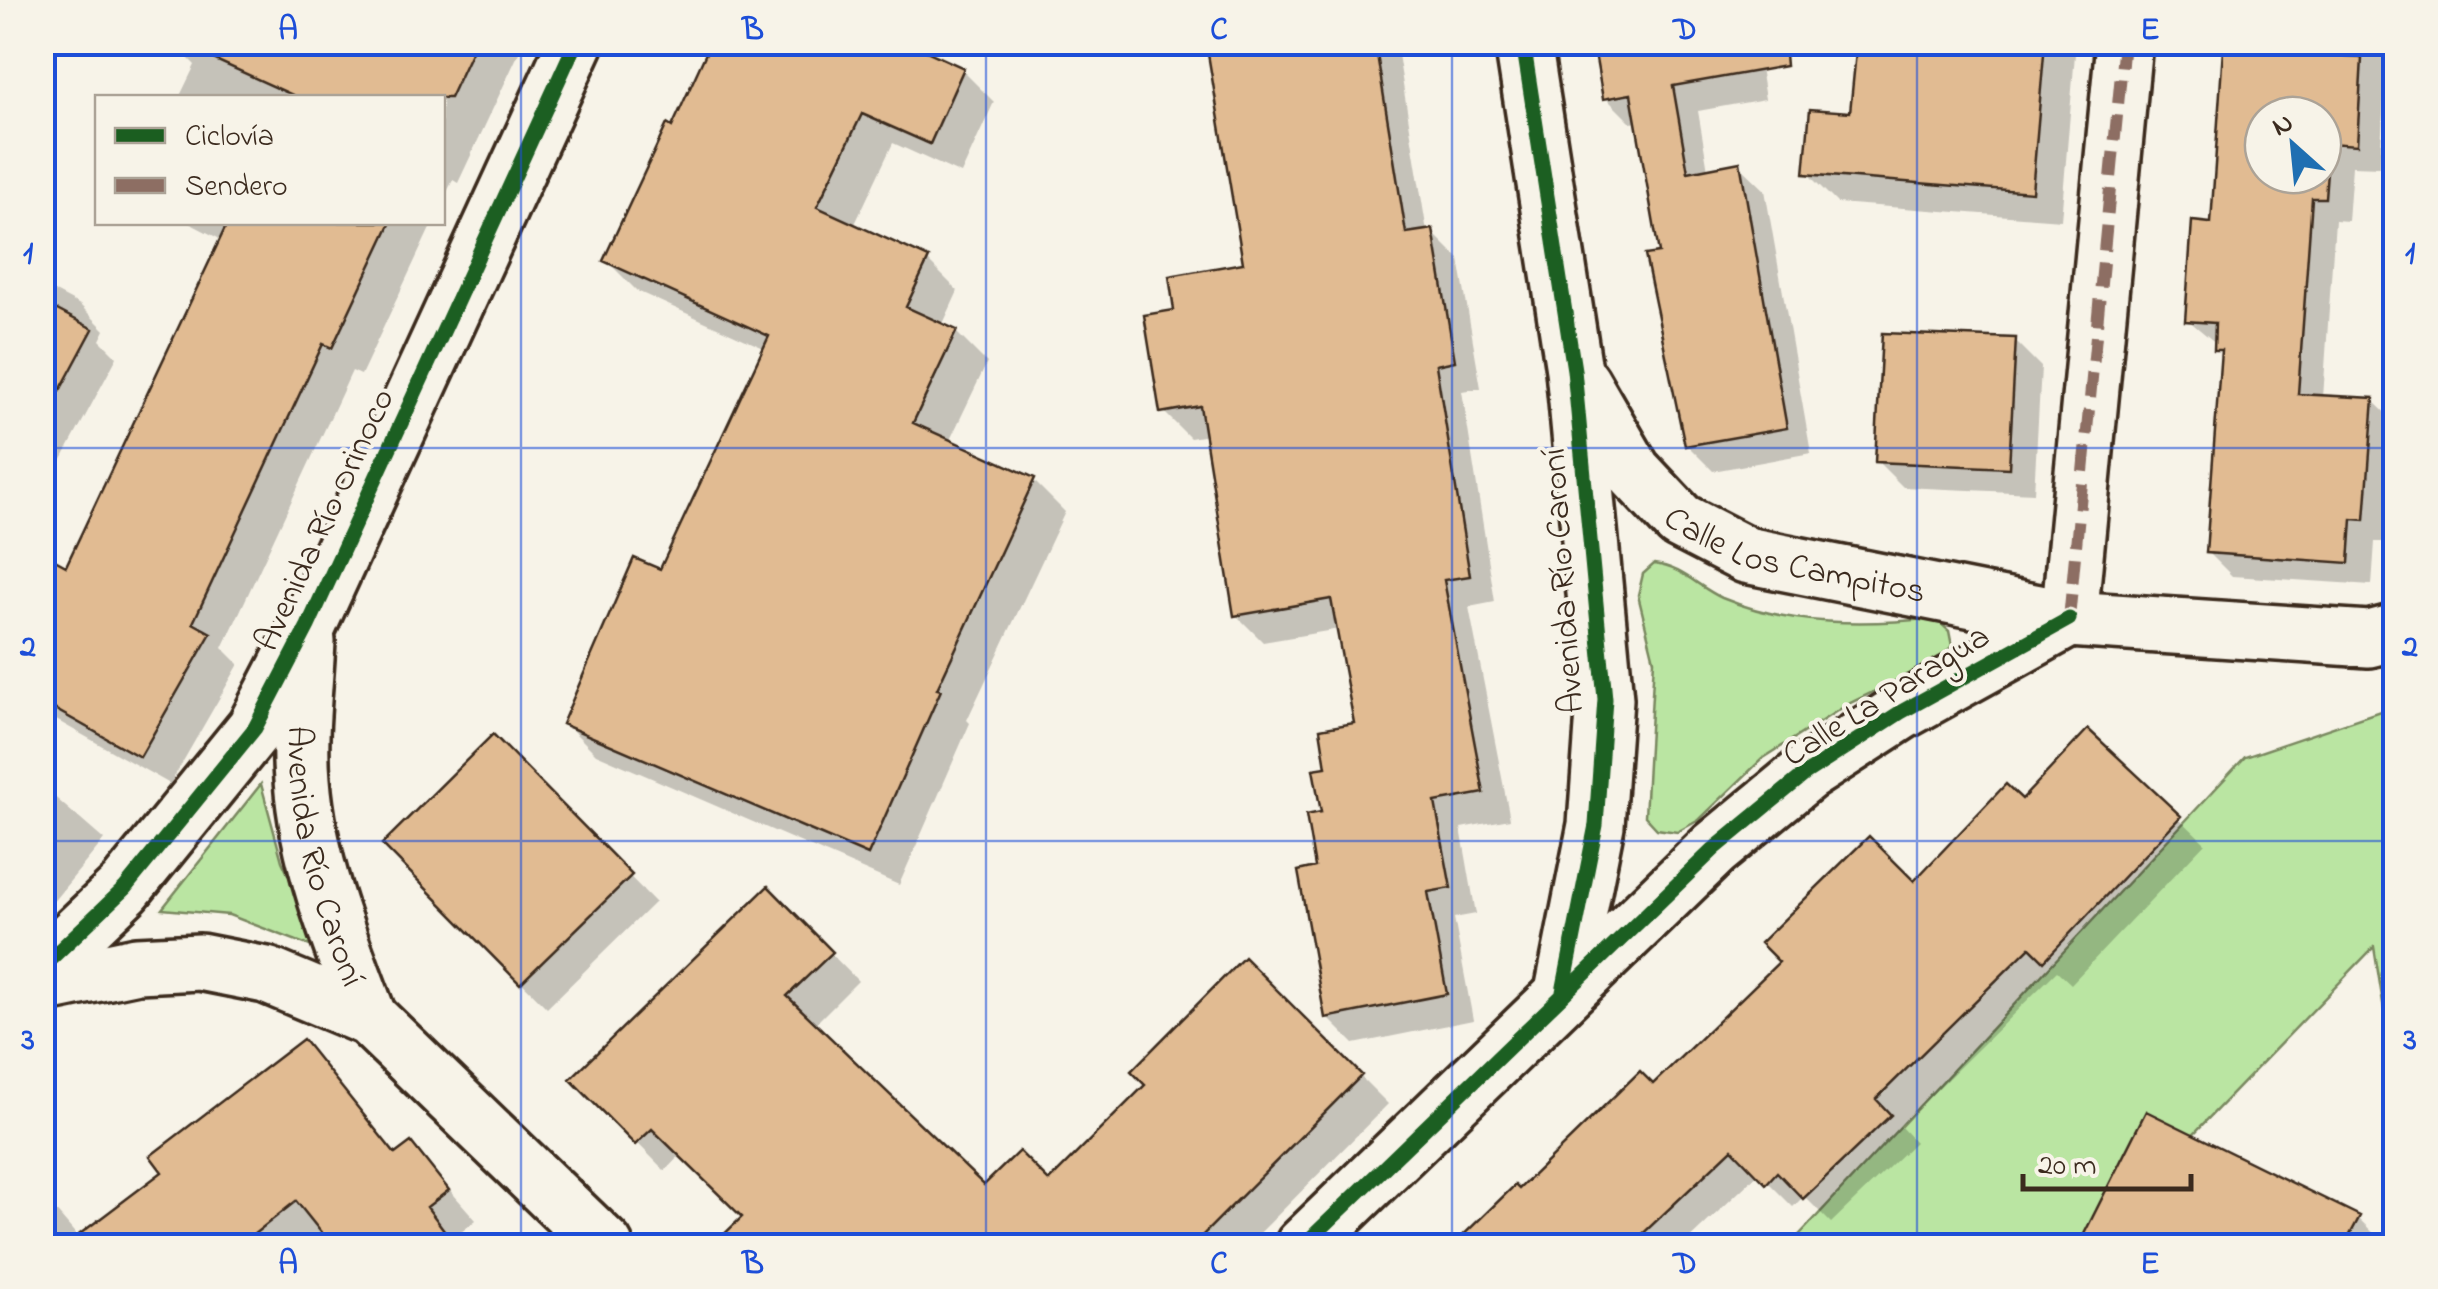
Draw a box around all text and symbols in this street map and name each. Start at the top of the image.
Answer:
text: A [278,8,298,55]
text: B [740,8,764,55]
text: C [1210,8,1228,55]
text: D [1671,8,1697,55]
text: E [2140,8,2160,55]
legend [95,95,445,225]
north arrow [2243,95,2343,195]
text: N [2266,103,2301,148]
text: Ciclovía [185,116,274,160]
text: Sendero [185,166,288,210]
text: 1 [23,232,33,279]
text: 1 [2405,232,2415,279]
street label: Avenida Río Orinoco [243,381,409,660]
street label: Avenida Río Caroní [1530,446,1599,715]
street label: Calle Los Campitos [1650,496,1929,619]
street label: Calle La Paragua [1773,613,2001,781]
text: 2 [19,625,36,672]
text: 2 [2401,625,2418,672]
street label: Avenida Río Caroní [272,725,377,994]
text: 3 [20,1018,35,1065]
text: 3 [2402,1018,2417,1065]
scale bar [2023,1129,2190,1191]
text: 20 m [2038,1145,2097,1189]
text: A [278,1242,298,1289]
text: B [740,1242,764,1289]
text: C [1210,1242,1228,1289]
text: D [1671,1242,1697,1289]
text: E [2140,1242,2160,1289]

